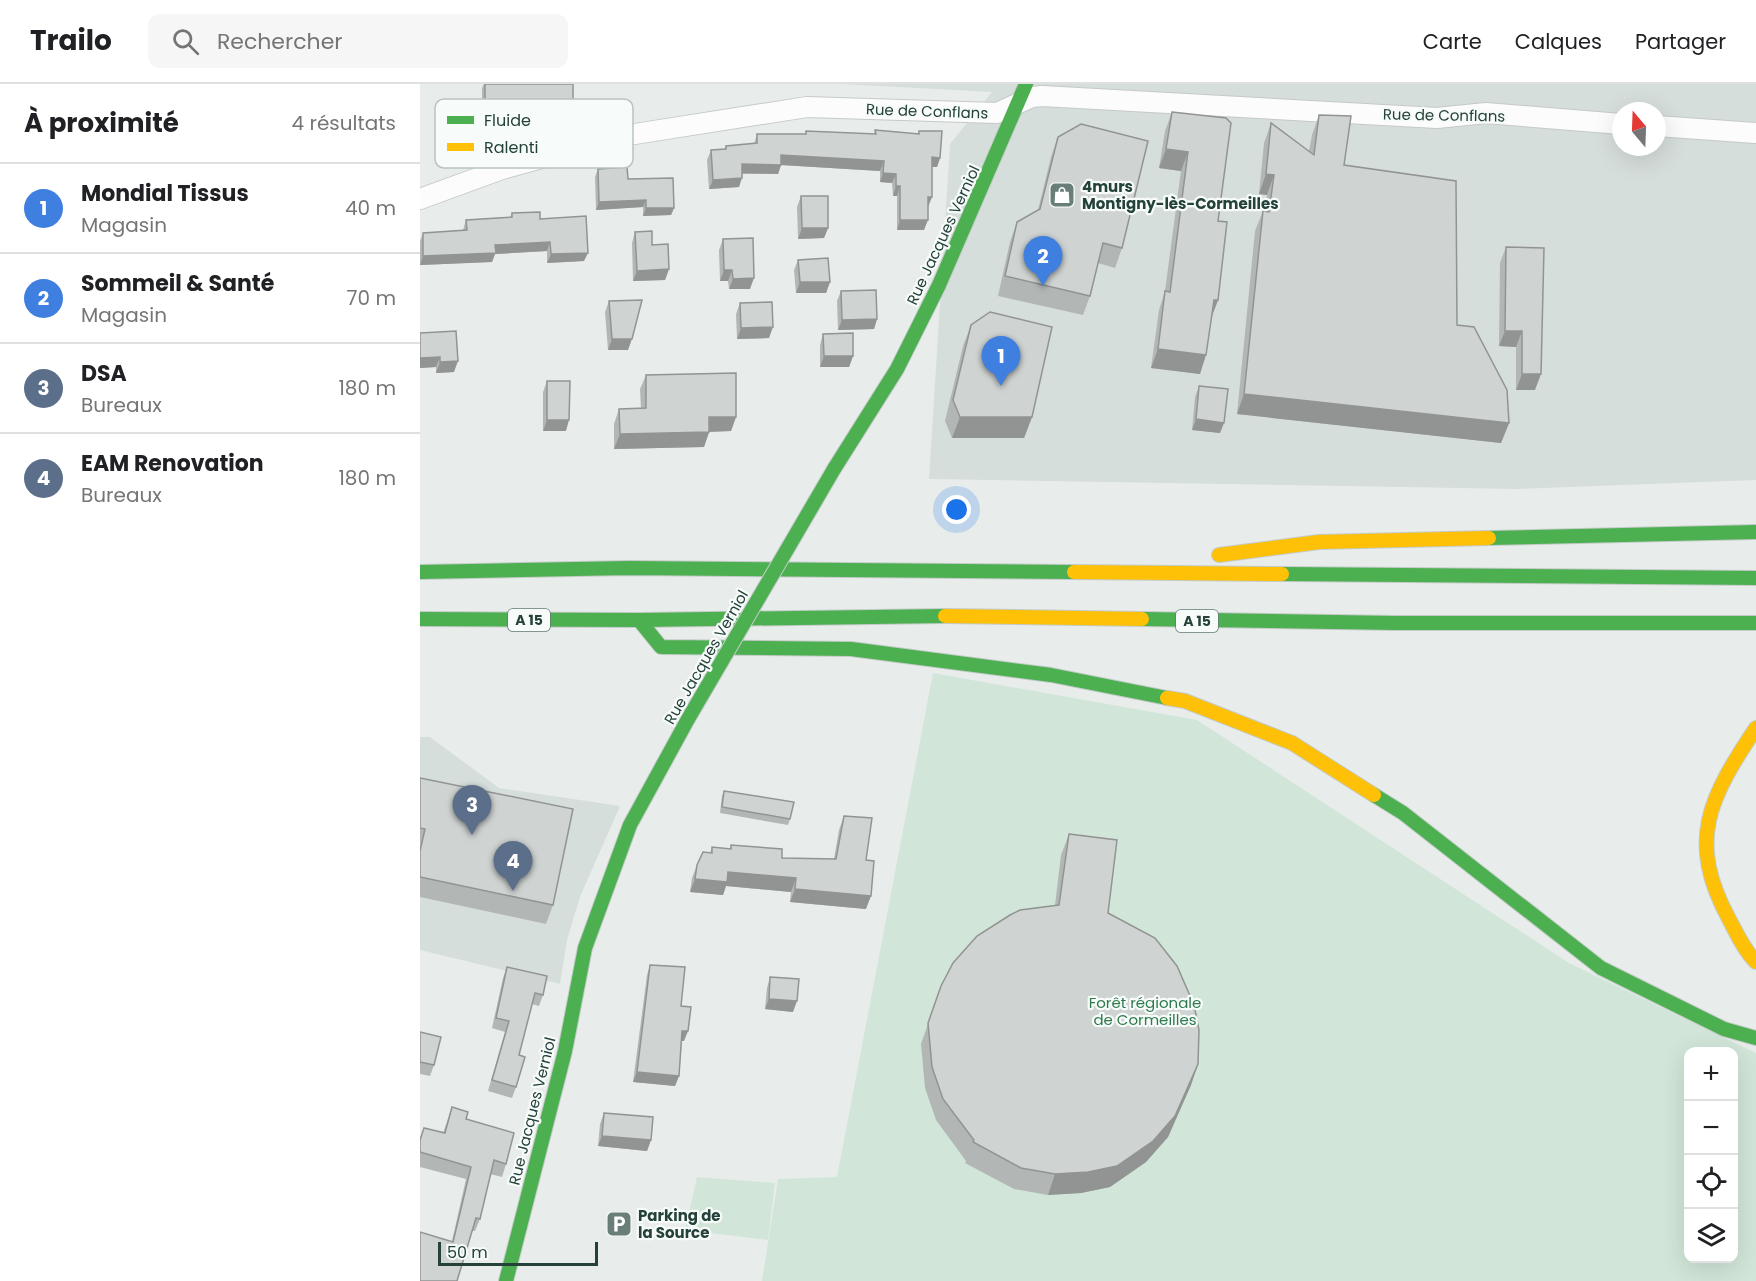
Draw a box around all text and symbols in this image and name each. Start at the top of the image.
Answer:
search box [148,14,568,68]
text: Trailo [30,21,112,60]
icon: search [169,25,202,58]
text: Rechercher [217,26,342,57]
text: Carte [1423,27,1482,56]
text: Calques [1515,27,1602,56]
text: Partager [1635,27,1726,56]
street label: Rue de Conflans [865,98,989,124]
legend [435,99,633,168]
north arrow [1612,102,1666,156]
street label: Rue de Conflans [1383,103,1506,127]
text: À proximité [24,105,179,141]
text: 4 résultats [292,109,396,137]
text: Fluide [484,109,531,132]
text: Ralenti [484,136,538,159]
street label: Rue Jacques Verniol [901,162,985,308]
place label: 4murs Montigny-lès-Cormeilles [1082,176,1279,214]
text: Mondial Tissus [81,178,249,209]
shop icon: 4murs Montigny-lès-Cormeilles [1047,180,1077,210]
text: 1 [40,194,47,222]
text: 40 m [345,194,396,222]
text: Magasin [81,211,167,239]
pin: 2 [1024,236,1062,286]
text: Sommeil & Santé [81,268,274,299]
text: 2 [38,284,49,312]
text: 70 m [347,284,396,312]
text: Magasin [81,301,167,329]
pin: 1 [982,336,1020,386]
text: DSA [81,358,127,389]
text: 3 [37,374,50,402]
text: 180 m [338,374,396,402]
text: Bureaux [81,391,162,419]
text: EAM Renovation [81,448,264,479]
text: 4 [37,464,50,492]
text: 180 m [338,464,396,492]
text: Bureaux [81,481,162,509]
your location [942,495,971,524]
street label: Rue Jacques Verniol [659,586,753,728]
road number: A 15 [508,609,550,631]
road number: A 15 [1176,610,1218,632]
pin: 3 [452,786,492,835]
pin: 4 [494,842,532,891]
park label: Forêt régionale de Cormeilles [1089,992,1201,1030]
street label: Rue Jacques Verniol [503,1035,561,1187]
map controls [1684,1047,1738,1263]
button: + [1684,1047,1738,1101]
button: − [1684,1101,1738,1155]
button: locate [1684,1155,1738,1209]
place label: Parking de la Source [638,1205,721,1243]
parking icon: Parking de la Source [604,1209,634,1239]
button: layers [1684,1209,1738,1263]
scale bar [438,1239,598,1266]
text: 50 m [447,1241,488,1264]

